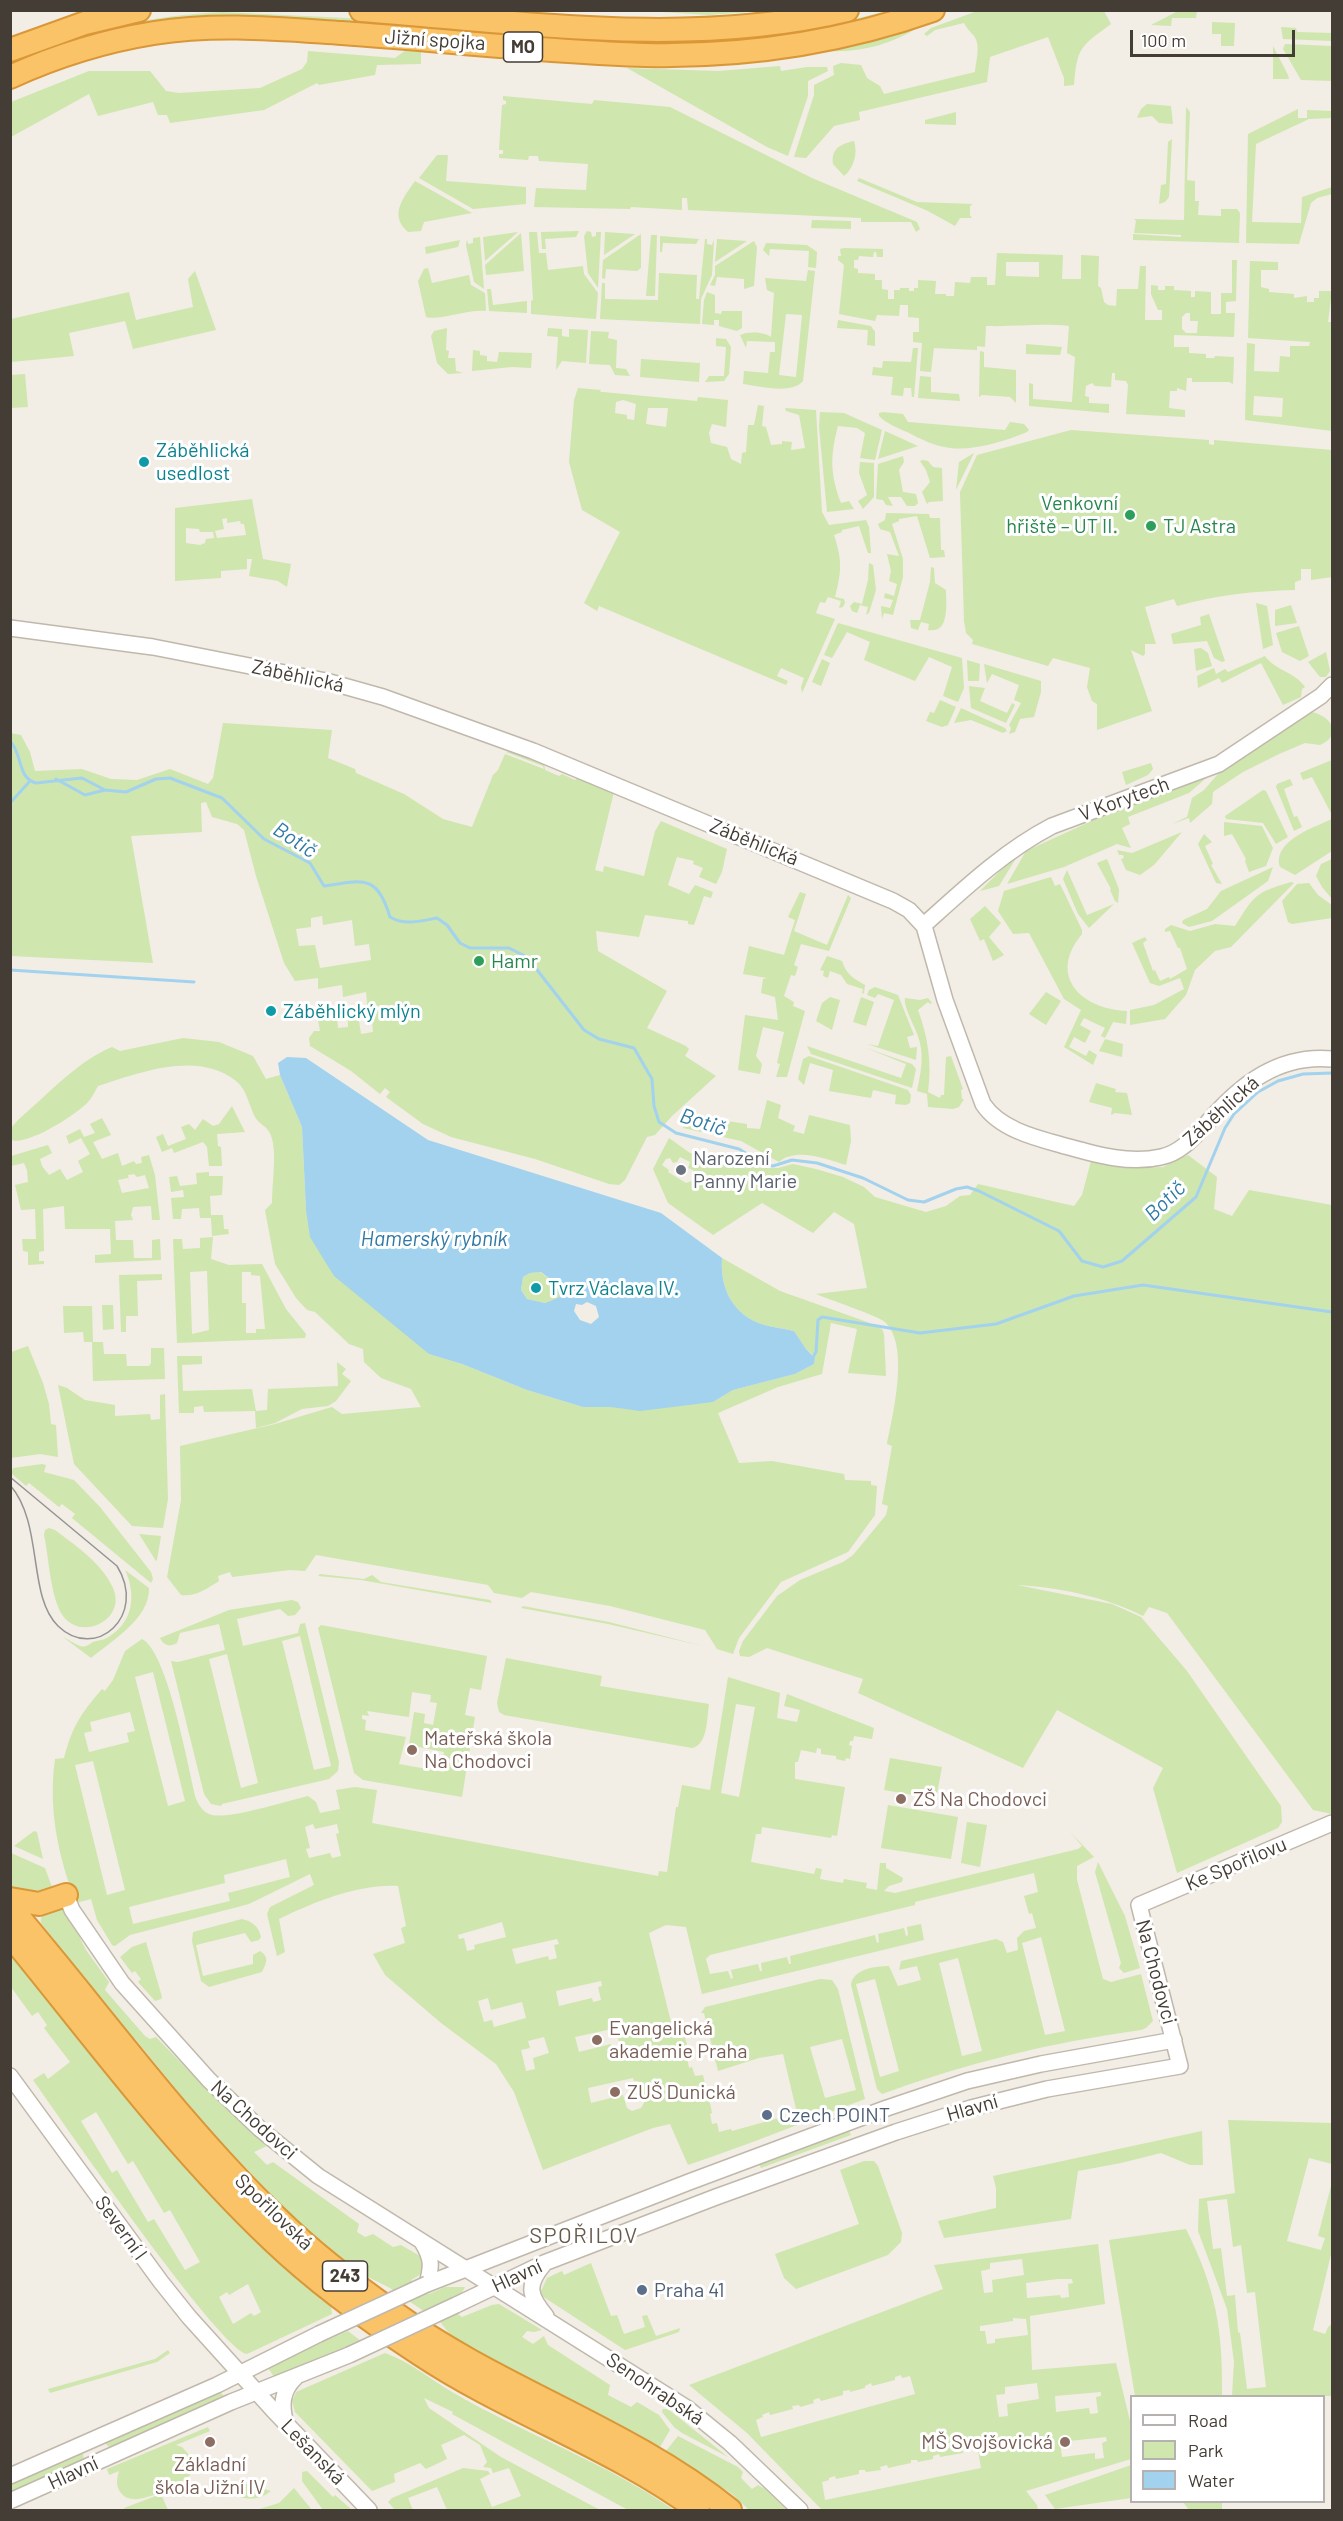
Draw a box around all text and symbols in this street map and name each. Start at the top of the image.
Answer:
scale bar [1133,18,1298,56]
street label: Jižní spojka [384,25,486,55]
text: 100 m [1141,29,1186,51]
road number: MO [504,32,542,62]
place label: Záběhlická usedlost [156,438,250,485]
marker: Záběhlická usedlost [137,455,151,469]
place label: Venkovní hřiště – UT II. [1006,491,1118,538]
marker: Venkovní hřiště – UT II. [1123,508,1137,522]
place label: TJ Astra [1163,514,1236,538]
marker: TJ Astra [1144,519,1158,533]
street label: Záběhlická [250,655,346,697]
street label: V Korytech [1076,772,1172,826]
street label: Záběhlická [706,813,802,871]
water label: Botič [268,817,322,863]
place label: Hamr [491,949,538,973]
marker: Hamr [472,954,486,968]
place label: Záběhlický mlýn [283,999,421,1023]
marker: Záběhlický mlýn [264,1004,278,1018]
street label: Záběhlická [1178,1071,1264,1151]
water label: Botič [677,1103,729,1141]
place label: Narození Panny Marie [693,1146,797,1193]
marker: Narození Panny Marie [674,1163,688,1177]
water label: Botič [1139,1176,1191,1226]
water label: Hamerský rybník [361,1226,507,1252]
place label: Tvrz Václava IV. [548,1276,679,1300]
marker: Tvrz Václava IV. [529,1281,543,1295]
place label: Mateřská škola Na Chodovci [424,1726,552,1773]
marker: Mateřská škola Na Chodovci [405,1743,419,1757]
place label: ZŠ Na Chodovci [913,1787,1047,1811]
marker: ZŠ Na Chodovci [894,1792,908,1806]
street label: Ke Spořilovu [1182,1832,1290,1896]
street label: Na Chodovci [1130,1917,1182,2027]
place label: Evangelická akademie Praha [609,2016,747,2063]
marker: Evangelická akademie Praha [590,2033,604,2047]
street label: Na Chodovci [206,2075,302,2165]
place label: ZUŠ Dunická [627,2080,736,2104]
marker: ZUŠ Dunická [608,2085,622,2099]
street label: Hlavní [944,2089,1000,2127]
place label: Czech POINT [779,2103,890,2127]
marker: Czech POINT [760,2108,774,2122]
street label: Spořilovská [230,2169,318,2255]
street label: Severní I [90,2191,152,2265]
district label: SPOŘILOV [529,2223,639,2249]
street label: Hlavní [488,2254,546,2298]
road number: 243 [322,2261,368,2291]
place label: Praha 41 [654,2278,724,2302]
marker: Praha 41 [635,2283,649,2297]
street label: Senohrabská [602,2348,708,2430]
legend [1130,2395,1325,2503]
text: Road [1188,2409,1228,2431]
street label: Lešanská [276,2414,350,2490]
place label: MŠ Svojšovická [921,2430,1053,2454]
marker: Základní škola Jižní IV [203,2435,217,2449]
marker: MŠ Svojšovická [1058,2435,1072,2449]
text: Park [1188,2439,1223,2461]
street label: Hlavní [44,2451,102,2495]
place label: Základní škola Jižní IV [155,2452,265,2499]
text: Water [1188,2469,1235,2491]

